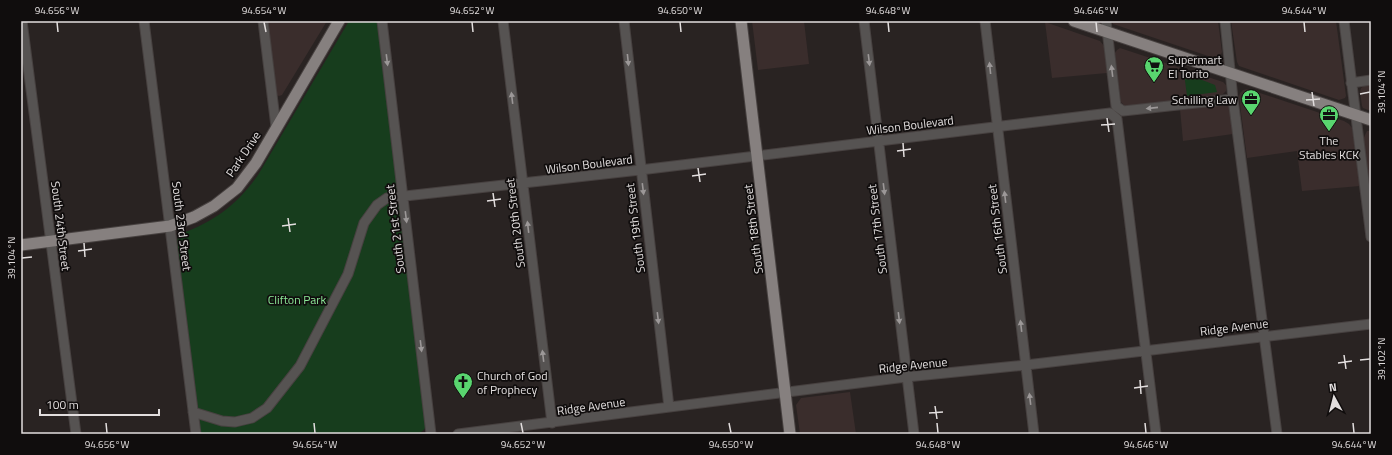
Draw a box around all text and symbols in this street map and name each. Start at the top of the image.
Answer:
text: 94.656°W [35,3,79,18]
text: 94.654°W [242,3,286,18]
text: 94.652°W [450,3,494,18]
text: 94.650°W [658,3,702,18]
text: 94.648°W [866,3,910,18]
text: 94.646°W [1074,3,1118,18]
text: 94.644°W [1282,3,1326,18]
place label: Supermart El Torito [1168,50,1223,83]
one-way arrow [384,54,390,66]
one-way arrow [624,54,631,66]
one-way arrow [866,54,872,66]
supermarket icon: Supermart El Torito [1143,55,1165,83]
one-way arrow [987,62,993,74]
one-way arrow [1108,65,1115,77]
text: 39.104°N [1374,71,1389,113]
office icon: Schilling Law [1240,88,1262,116]
place label: Schilling Law [1172,90,1237,109]
one-way arrow [509,92,515,104]
one-way arrow [1146,104,1158,111]
office icon: The Stables KCK [1318,104,1340,132]
street label: Wilson Boulevard [865,110,955,140]
street label: Park Drive [221,127,265,181]
place label: The Stables KCK [1299,131,1359,164]
street label: Wilson Boulevard [544,149,634,179]
street label: South 20th Street [500,176,530,269]
street label: South 24th Street [46,180,76,273]
street label: South 23rd Street [167,180,197,273]
street label: South 19th Street [620,181,650,274]
street label: South 18th Street [738,182,768,275]
street label: South 17th Street [862,182,892,275]
street label: South 16th Street [982,182,1012,275]
street label: South 21st Street [380,183,410,274]
one-way arrow [639,183,646,195]
one-way arrow [881,183,887,195]
one-way arrow [1002,191,1008,203]
one-way arrow [403,211,409,223]
one-way arrow [525,221,531,233]
text: 39.104°N [4,237,19,279]
park label: Clifton Park [268,290,326,309]
one-way arrow [655,312,661,324]
one-way arrow [896,312,902,324]
street label: Ridge Avenue [1199,313,1269,341]
one-way arrow [1018,320,1024,332]
text: 39.102°N [1374,338,1389,380]
one-way arrow [418,340,424,352]
one-way arrow [540,350,547,363]
street label: Ridge Avenue [878,352,948,378]
place label: Church of God of Prophecy [477,366,548,399]
church icon: Church of God of Prophecy [452,371,474,399]
north arrow [1314,377,1354,417]
text: N [1328,379,1338,395]
scale bar [40,391,159,417]
street label: Ridge Avenue [556,392,626,420]
one-way arrow [1027,393,1033,405]
text: 100 m [46,395,79,414]
text: 94.656°W [85,437,129,452]
text: 94.654°W [293,437,337,452]
text: 94.652°W [501,437,545,452]
text: 94.650°W [709,437,753,452]
text: 94.648°W [916,437,960,452]
text: 94.646°W [1124,437,1168,452]
text: 94.644°W [1332,437,1376,452]

